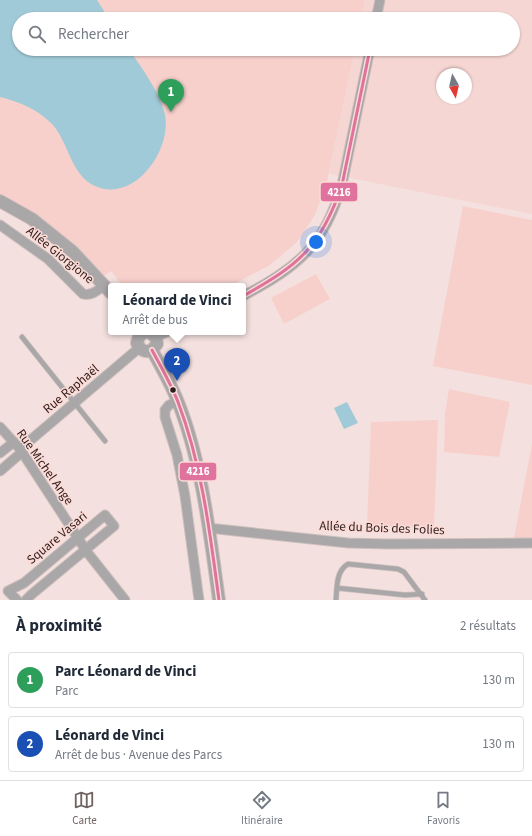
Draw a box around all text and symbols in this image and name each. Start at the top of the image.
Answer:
search box [12,12,520,56]
icon: search [26,23,48,45]
text: Rechercher [58,24,129,45]
north arrow [436,68,472,104]
pin: 1 [158,79,184,112]
line badge: 4216 [320,182,358,202]
text: 4216 [327,185,351,200]
street label: Allée Giorgione [22,222,98,288]
your location [306,232,326,252]
popup [108,283,246,335]
text: Léonard de Vinci [122,290,232,311]
text: Arrêt de bus [122,311,188,329]
pin: 2 [164,348,190,381]
street label: Rue Raphaël [39,360,103,418]
unlabelled marker [168,385,178,395]
street label: Rue Michel Ange [12,426,78,508]
line badge: 4216 [179,462,217,481]
text: 4216 [186,464,210,479]
street label: Square Vasari [23,507,91,569]
street label: Allée du Bois des Folies [319,517,446,539]
text: À proximité [16,614,102,638]
text: 2 résultats [460,617,516,635]
text: Parc Léonard de Vinci [55,661,196,682]
text: 1 [27,671,33,689]
text: 130 m [482,671,515,689]
text: Parc [55,682,79,700]
text: Léonard de Vinci [55,725,164,746]
text: 2 [27,735,33,753]
text: 130 m [482,735,515,753]
text: Arrêt de bus · Avenue des Parcs [55,746,222,764]
tab: Carte [72,789,97,828]
tab: Itinéraire [241,789,283,828]
tab: Favoris [427,789,460,828]

